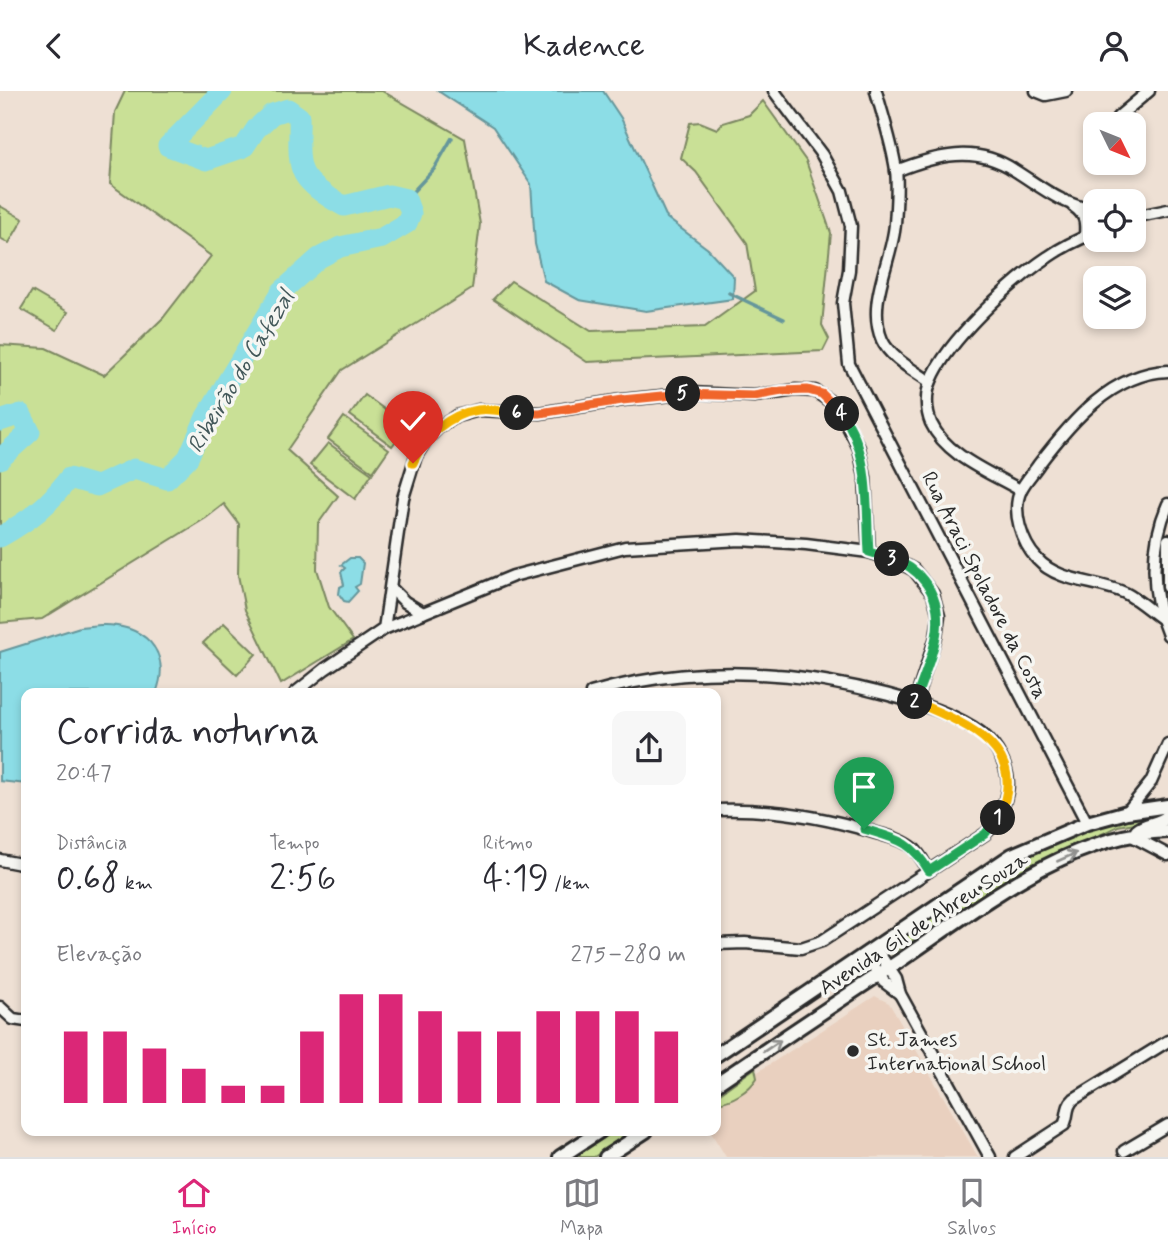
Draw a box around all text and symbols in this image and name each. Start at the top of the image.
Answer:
text: Kadence [523,25,645,67]
icon: back [35,27,73,65]
icon: person [1095,27,1133,65]
north arrow [1083,112,1146,175]
map controls [1083,112,1146,329]
button: locate [1083,189,1146,252]
button: layers [1083,266,1146,329]
water label: Ribeirão do Cafezal [181,283,303,459]
pin: 5 [666,377,700,411]
text: 5 [677,381,688,406]
pin [383,391,443,463]
pin: 6 [500,395,534,431]
pin: 4 [824,397,860,431]
text: 6 [512,400,521,425]
text: 4 [836,401,847,426]
icon: check [394,402,432,440]
street label: Rua Araci Spoladore da Costa [914,467,1054,704]
pin: 3 [874,541,910,577]
text: 3 [887,546,896,571]
pin: 2 [898,685,932,719]
text: 2 [910,689,919,714]
text: Corrida noturna [56,708,320,757]
button: share [612,711,686,785]
pin [834,757,894,829]
text: 20:47 [56,759,112,789]
icon: arrive [845,768,883,806]
pin: 1 [981,801,1016,835]
text: 1 [993,805,1002,830]
text: Distância [56,831,127,856]
text: Tempo [269,831,320,856]
text: Ritmo [483,831,533,856]
street label: Avenida Gil de Abreu Souza [814,846,1034,1002]
one-way arrow [1055,850,1077,863]
text: 0.68 [56,856,120,902]
text: 2:56 [269,856,336,902]
text: 4:19 [483,856,549,902]
text: km [120,871,153,896]
text: /km [549,871,590,896]
text: Elevação [56,940,142,970]
text: 275–280 m [570,940,686,970]
place label: St. James International School [867,1026,1046,1078]
one-way arrow [762,1038,782,1052]
marker: St. James International School [845,1043,861,1059]
tab: Início [172,1174,216,1241]
tab: Mapa [560,1174,603,1241]
tab: Salvos [947,1174,996,1241]

